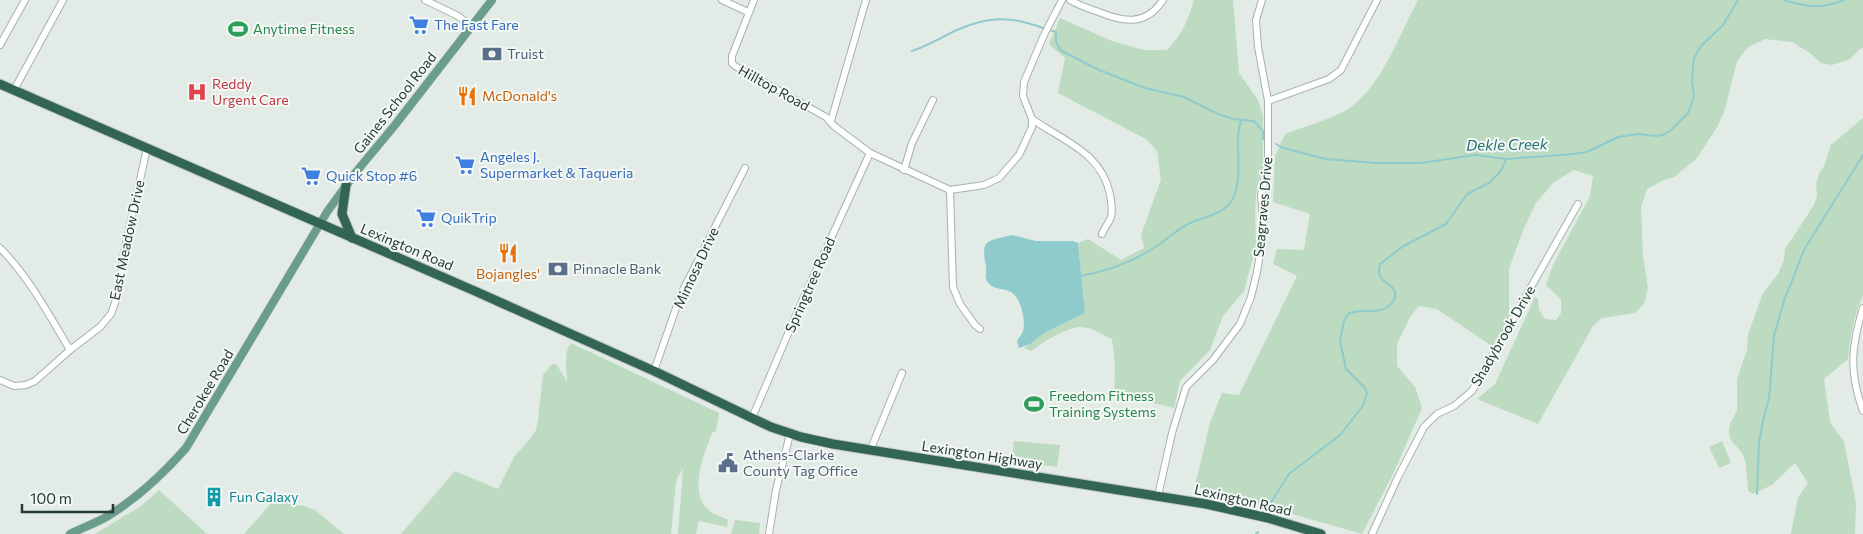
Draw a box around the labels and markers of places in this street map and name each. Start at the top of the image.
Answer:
supermarket icon: The Fast Fare [408,14,430,36]
place label: The Fast Fare [434,16,519,33]
sports icon: Anytime Fitness [227,18,249,40]
place label: Anytime Fitness [253,20,355,37]
bank icon: Truist [481,43,503,65]
place label: Truist [507,45,544,62]
place label: Reddy Urgent Care [212,75,289,108]
hospital icon: Reddy Urgent Care [186,81,208,103]
restaurant icon: McDonald's [456,85,478,107]
place label: McDonald's [482,87,557,104]
place label: Angeles J. Supermarket & Taqueria [480,148,633,181]
supermarket icon: Angeles J. Supermarket & Taqueria [454,154,476,176]
supermarket icon: Quick Stop #6 [300,165,322,187]
place label: Quick Stop #6 [326,167,417,184]
supermarket icon: QuikTrip [415,207,437,229]
place label: QuikTrip [441,209,497,226]
restaurant icon: Bojangles' [497,242,519,264]
bank icon: Pinnacle Bank [547,258,569,280]
place label: Pinnacle Bank [573,260,662,277]
place label: Bojangles' [476,265,540,282]
place label: Freedom Fitness Training Systems [1049,387,1156,420]
sports icon: Freedom Fitness Training Systems [1023,393,1045,415]
place label: Athens-Clarke County Tag Office [743,446,858,479]
public building icon: Athens-Clarke County Tag Office [717,452,739,474]
building icon: Fun Galaxy [203,486,225,508]
place label: Fun Galaxy [229,488,299,505]

